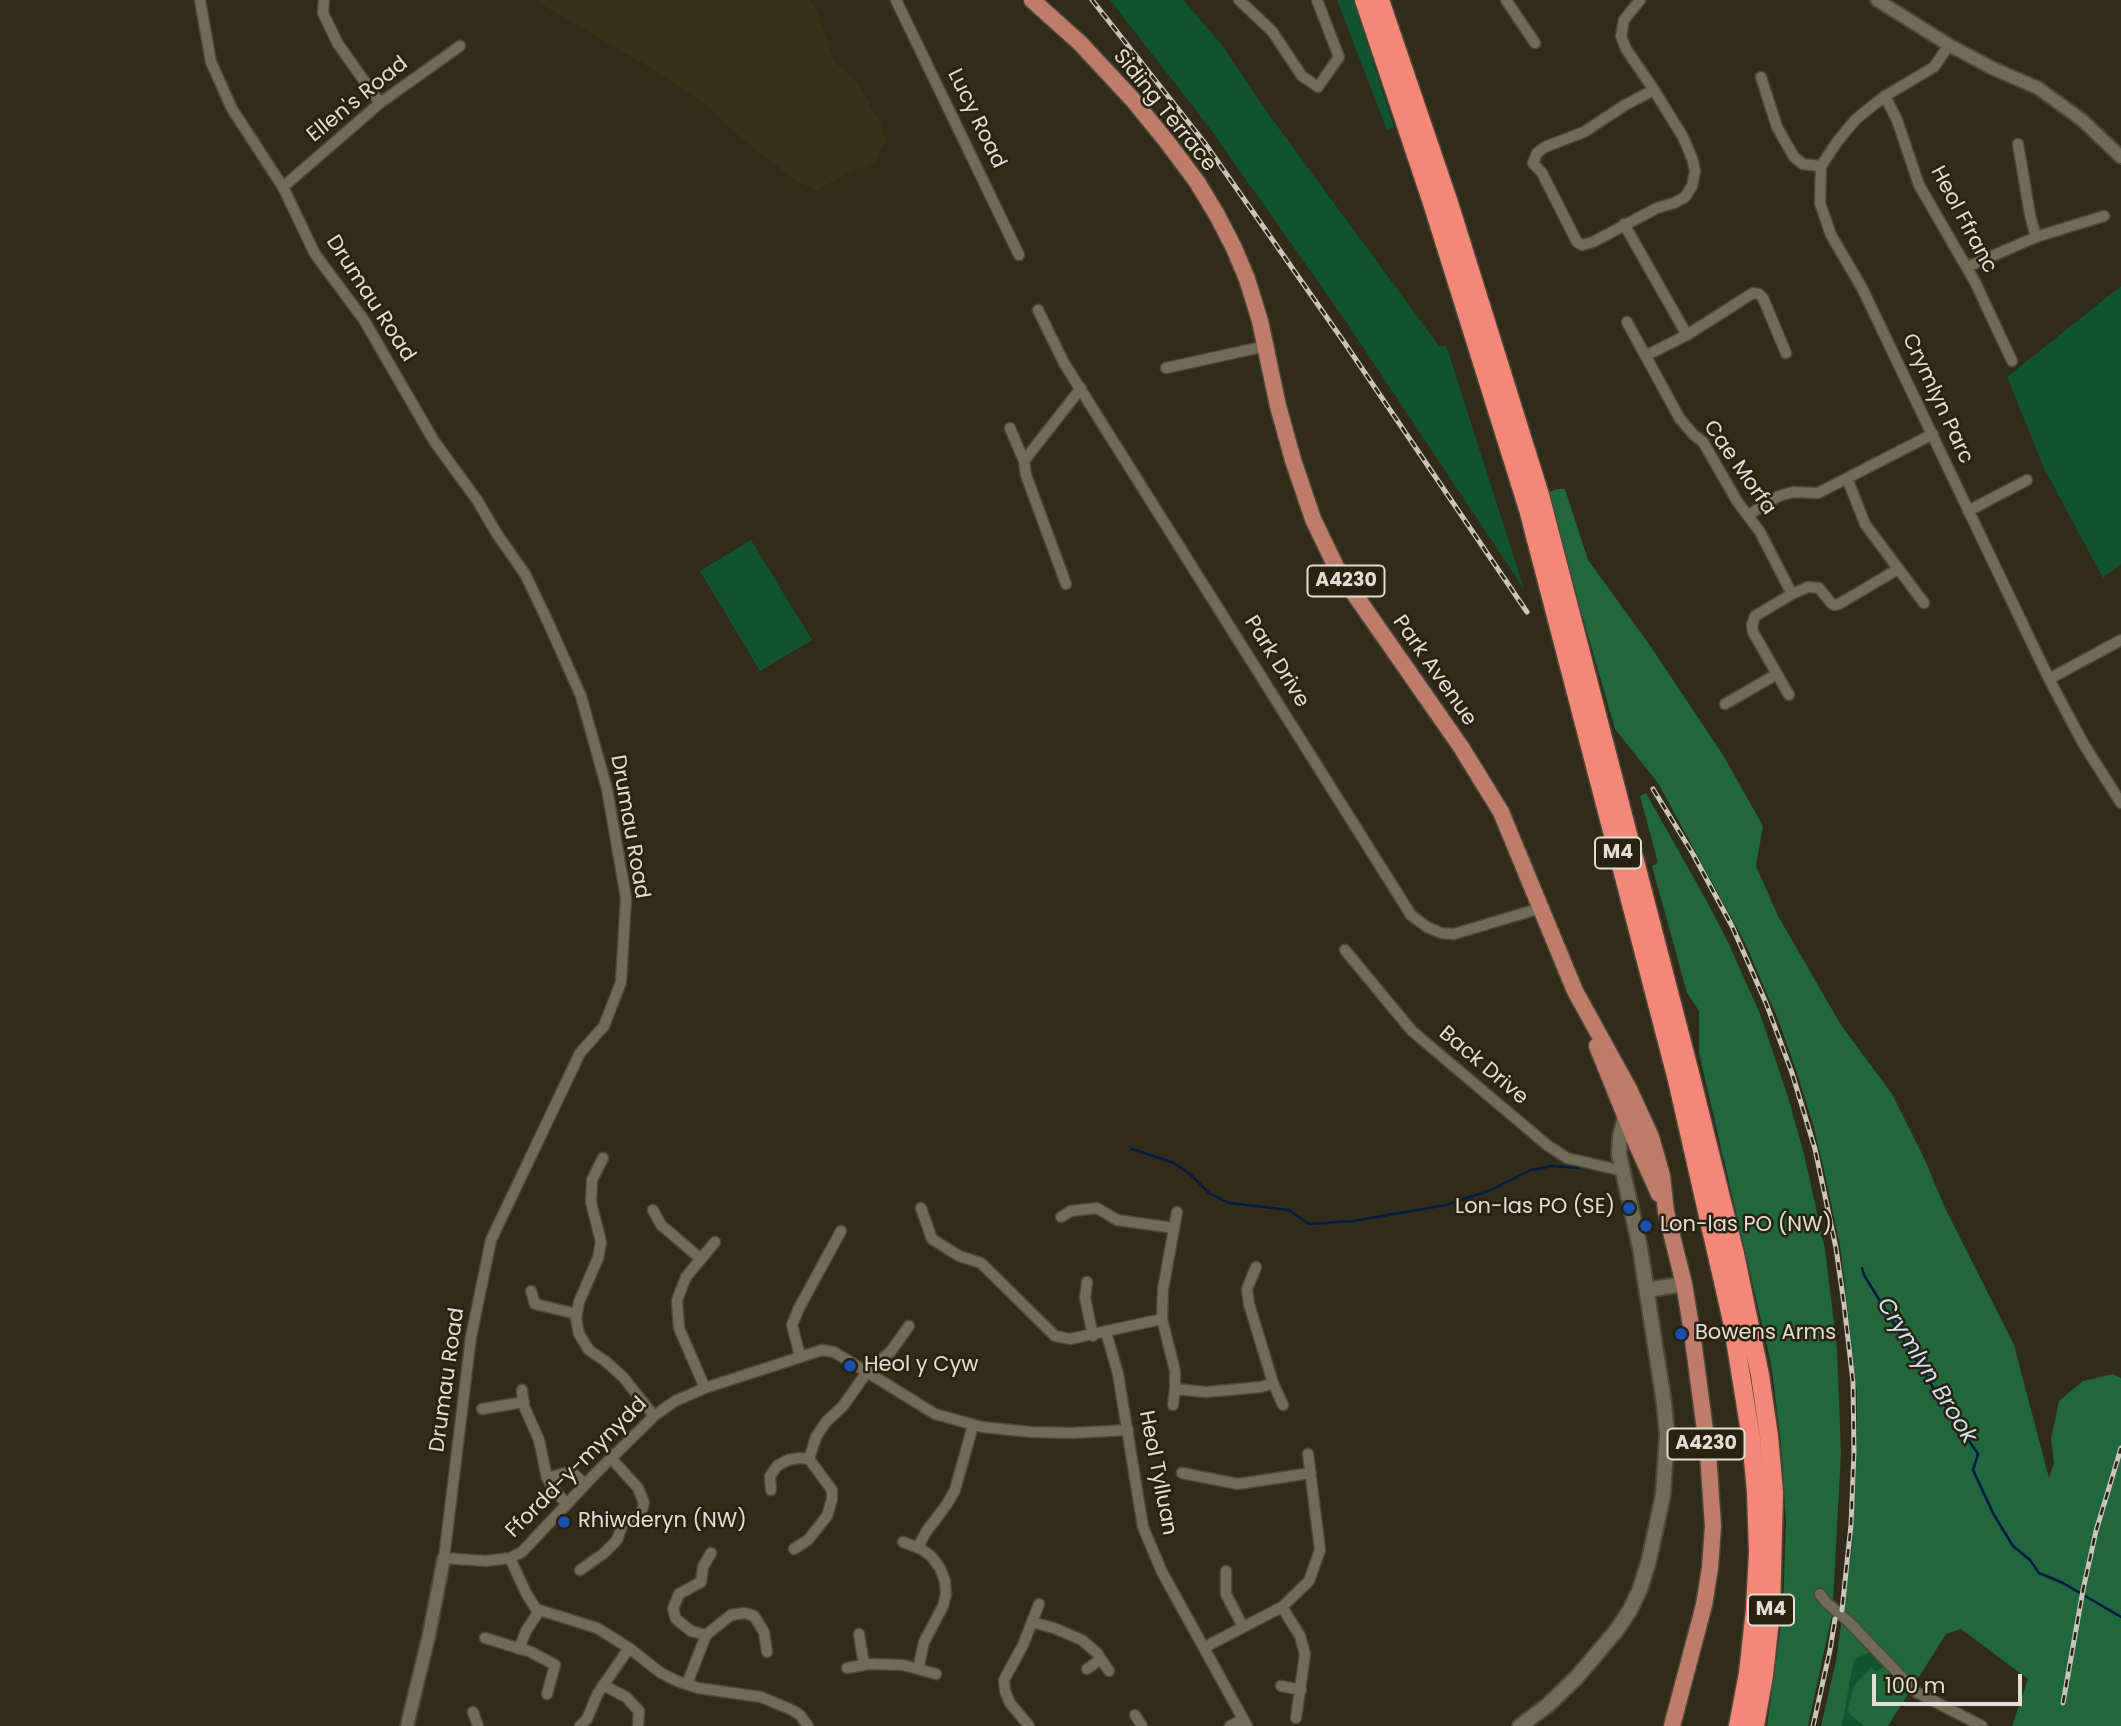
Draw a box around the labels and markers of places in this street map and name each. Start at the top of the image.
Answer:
place label: Lon-las PO (SE) [1455,1195,1615,1221]
marker: Lon-las PO (SE) [1621,1200,1637,1216]
place label: Lon-las PO (NW) [1660,1213,1832,1239]
marker: Lon-las PO (NW) [1638,1218,1654,1234]
place label: Bowens Arms [1695,1321,1836,1347]
marker: Bowens Arms [1673,1326,1689,1342]
place label: Heol y Cyw [864,1353,978,1379]
marker: Heol y Cyw [842,1358,858,1374]
place label: Rhiwderyn (NW) [578,1509,747,1535]
marker: Rhiwderyn (NW) [556,1514,572,1530]

